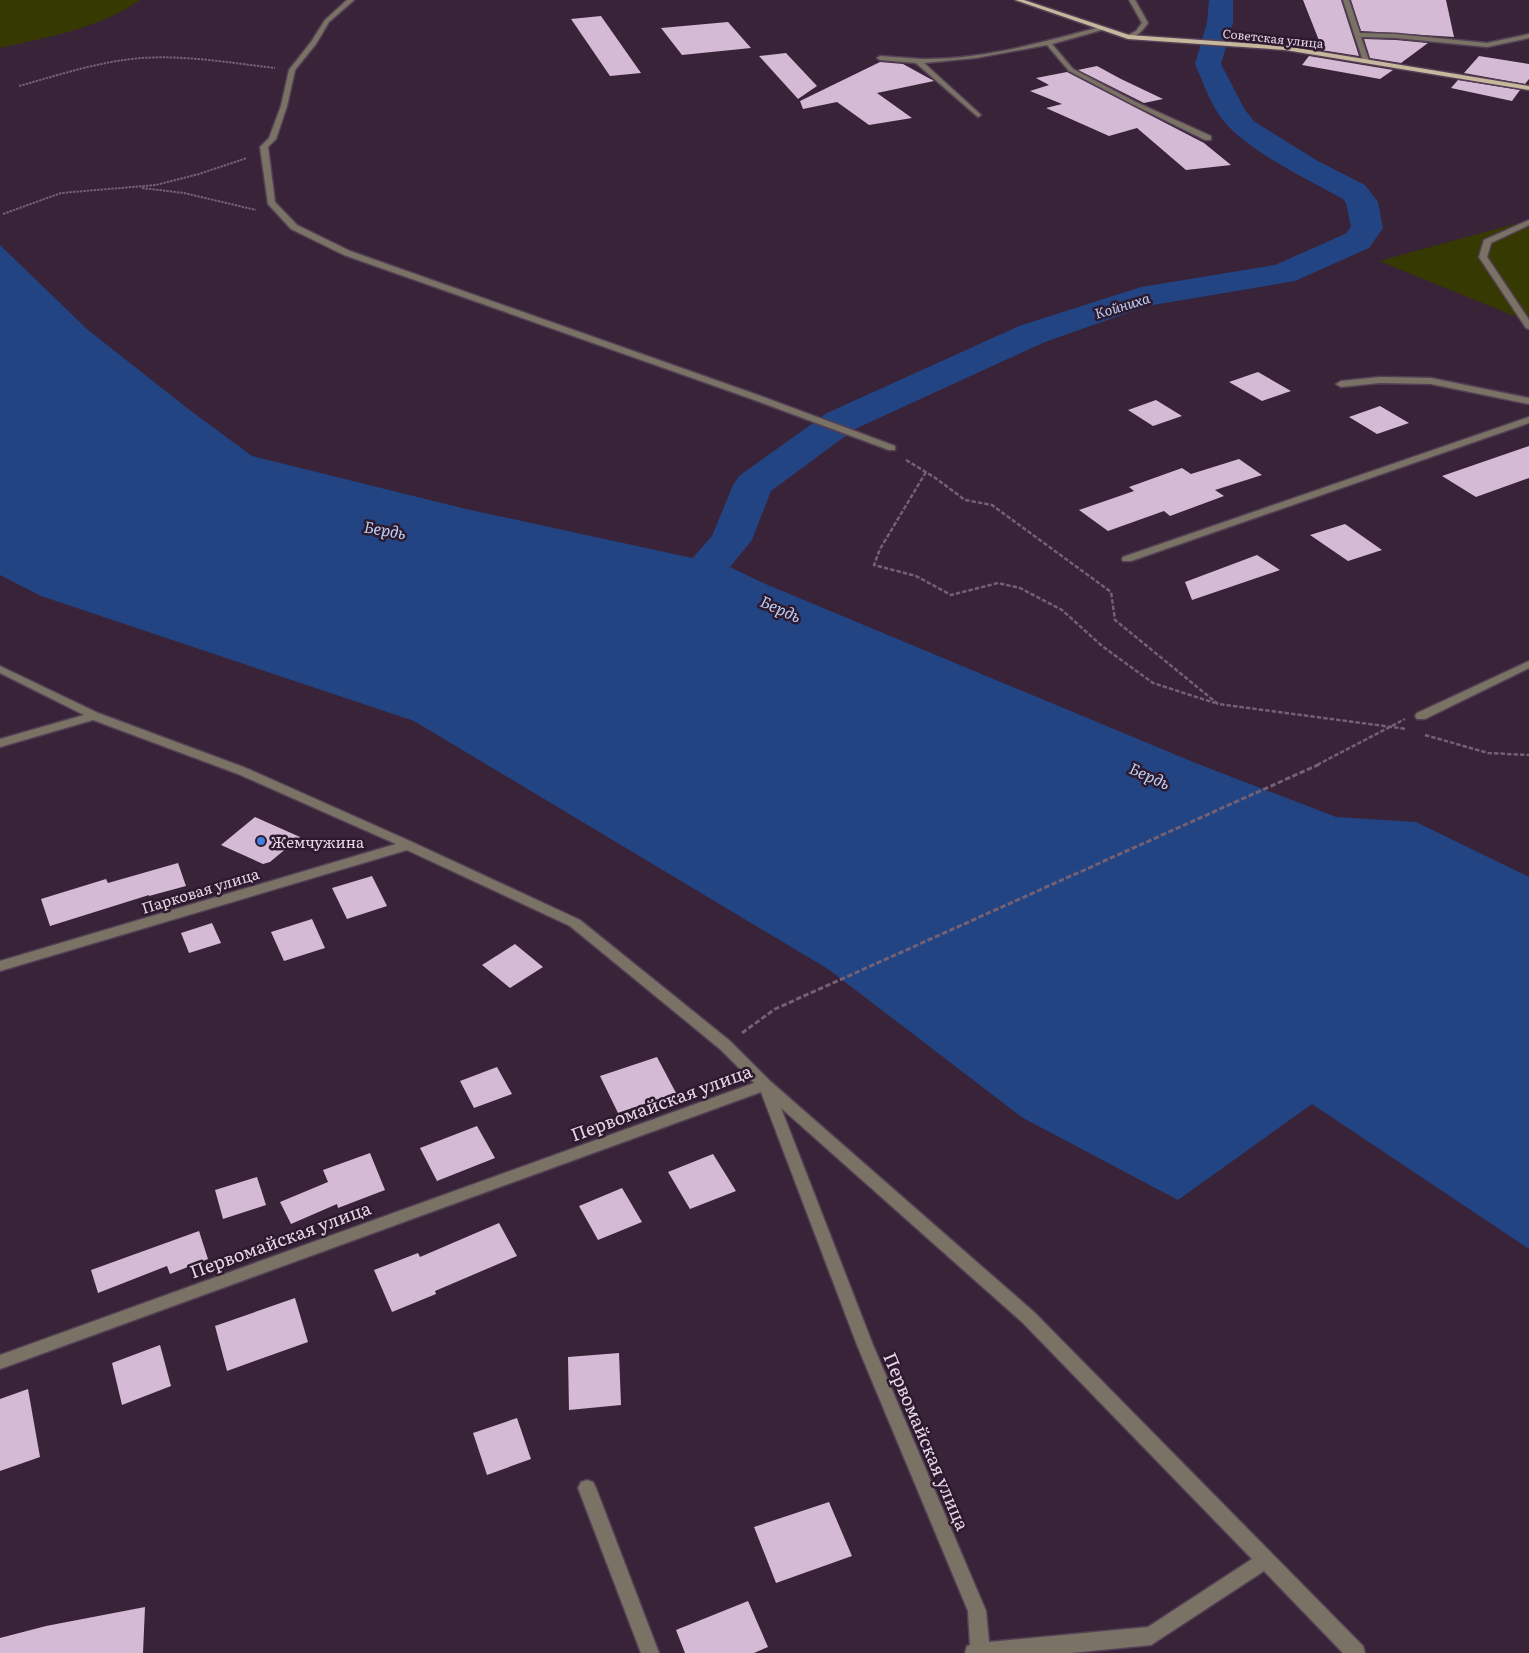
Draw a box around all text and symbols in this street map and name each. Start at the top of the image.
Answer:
street label: Советская улица [1222,24,1325,52]
water label: Койниха [1092,287,1152,323]
water label: Бердь [362,513,408,545]
water label: Бердь [757,588,806,628]
water label: Бердь [1126,755,1175,795]
place label: Жемчужина [271,830,365,853]
marker: Жемчужина [255,835,267,847]
street label: Парковая улица [138,861,263,919]
street label: Первомайская улица [567,1057,756,1147]
street label: Первомайская улица [186,1194,375,1284]
street label: Первомайская улица [877,1348,977,1535]

